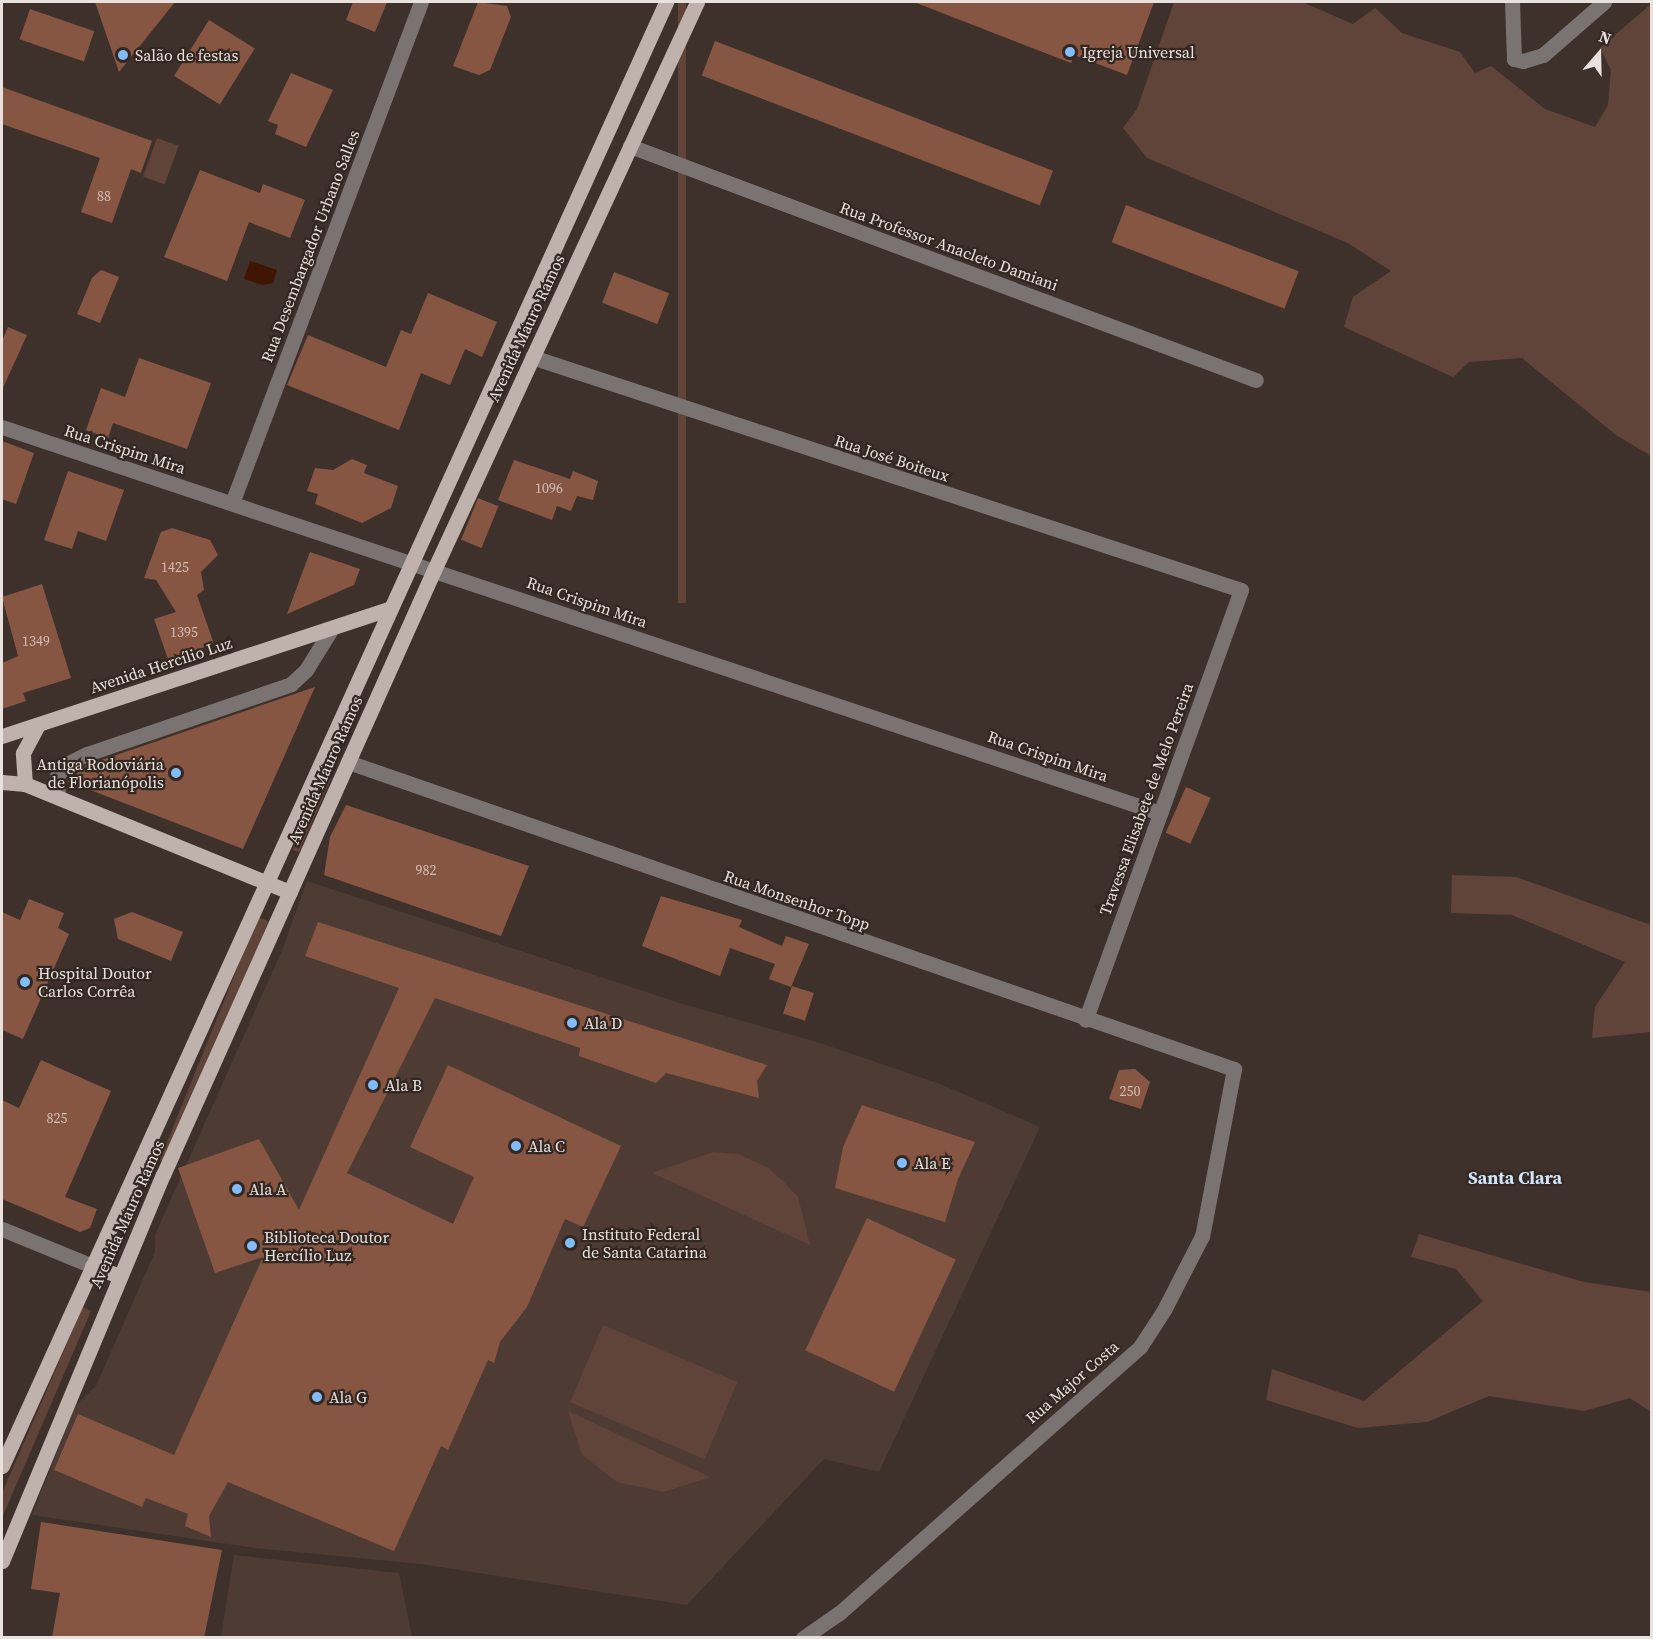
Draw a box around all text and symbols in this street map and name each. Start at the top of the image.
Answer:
north arrow [1569,24,1629,84]
text: N [1596,25,1614,49]
place label: Igreja Universal [1082,42,1195,62]
place label: Salão de festas [135,45,238,65]
marker: Igreja Universal [1063,45,1077,59]
marker: Salão de festas [116,48,130,62]
street label: Rua Desembargador Urbano Salles [257,127,363,365]
house number: 88 [97,188,111,204]
street label: Rua Professor Anacleto Damiani [837,198,1061,294]
street label: Avenida Mauro Ramos [483,251,569,405]
street label: Rua Crispim Mira [62,420,188,478]
street label: Rua José Boiteux [832,430,952,486]
house number: 1096 [535,480,563,496]
house number: 1425 [161,559,189,575]
street label: Rua Crispim Mira [524,572,650,632]
house number: 1395 [170,624,198,640]
house number: 1349 [22,633,50,649]
street label: Avenida Hercílio Luz [88,633,234,697]
street label: Travessa Elisabete de Melo Pereira [1095,680,1197,918]
street label: Avenida Mauro Ramos [284,693,366,847]
street label: Rua Crispim Mira [985,726,1111,786]
place label: Antiga Rodoviária de Florianópolis [36,754,164,792]
marker: Antiga Rodoviária de Florianópolis [169,766,183,780]
house number: 982 [416,862,436,878]
street label: Rua Monsenhor Topp [721,866,873,934]
place label: Hospital Doutor Carlos Corrêa [38,963,152,1001]
marker: Hospital Doutor Carlos Corrêa [16,973,34,991]
place label: Ala D [584,1013,622,1033]
marker: Ala D [565,1016,579,1030]
place label: Ala B [385,1075,422,1095]
marker: Ala B [366,1078,380,1092]
house number: 250 [1120,1083,1140,1099]
house number: 825 [47,1110,67,1126]
place label: Ala C [528,1136,565,1156]
street label: Avenida Mauro Ramos [86,1137,168,1291]
marker: Ala C [509,1139,523,1153]
place label: Ala E [914,1153,951,1173]
marker: Ala E [895,1156,909,1170]
district label: Santa Clara [1468,1167,1562,1189]
place label: Ala A [249,1179,287,1199]
marker: Ala A [230,1182,244,1196]
place label: Instituto Federal de Santa Catarina [582,1224,707,1262]
place label: Biblioteca Doutor Hercílio Luz [264,1227,389,1265]
marker: Instituto Federal de Santa Catarina [563,1236,577,1250]
marker: Biblioteca Doutor Hercílio Luz [245,1239,259,1253]
street label: Rua Major Costa [1022,1337,1122,1427]
place label: Ala G [329,1387,367,1407]
marker: Ala G [310,1390,324,1404]

